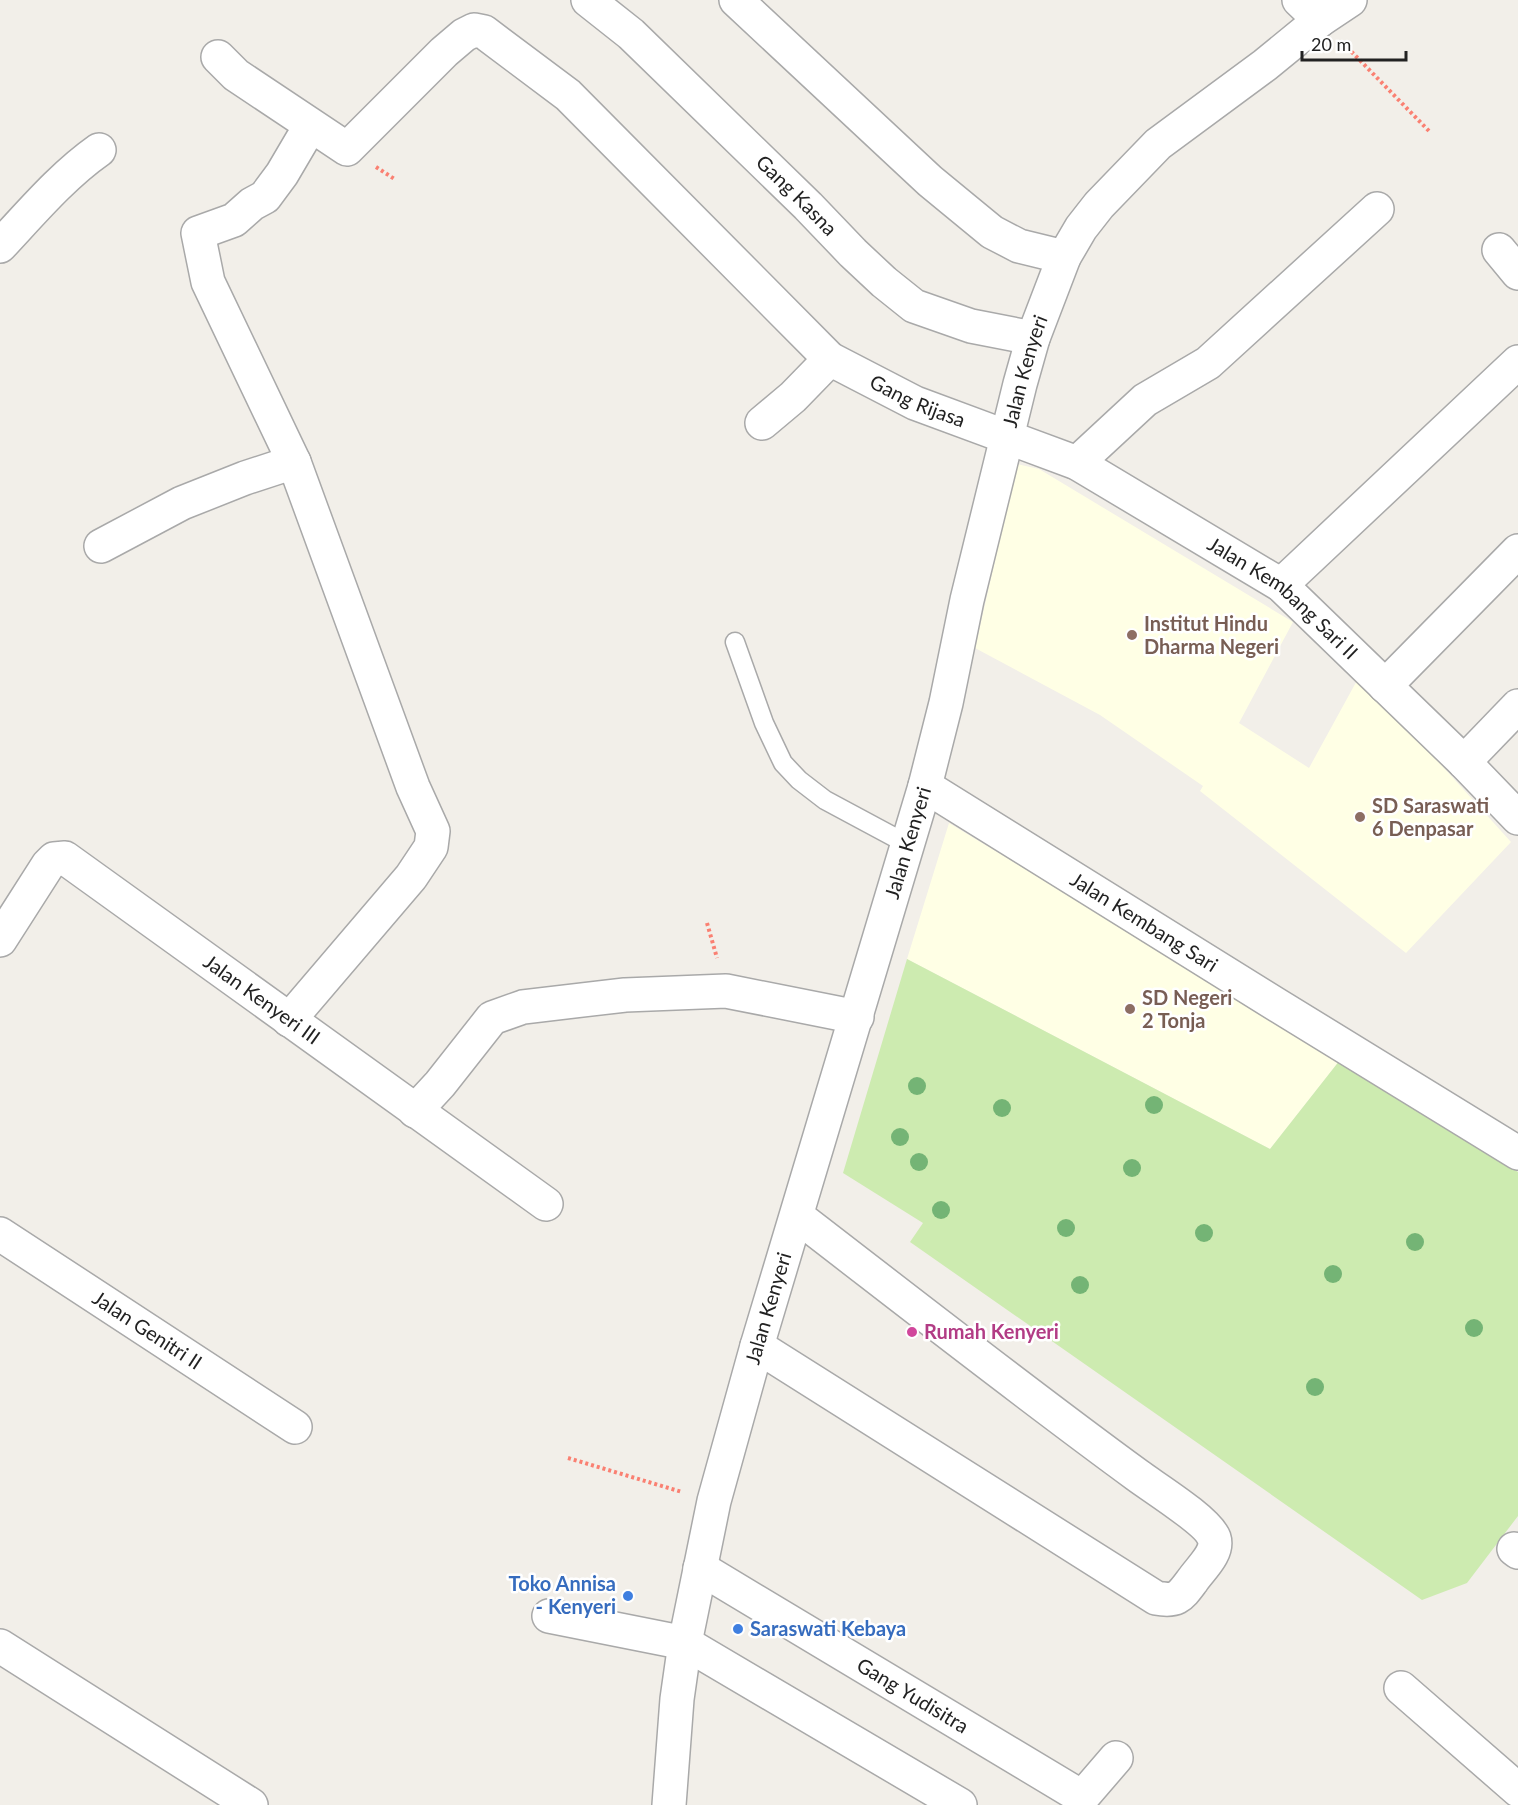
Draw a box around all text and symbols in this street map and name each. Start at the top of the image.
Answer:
scale bar [1302,24,1406,62]
text: 20 m [1311,33,1351,55]
street label: Gang Kasna [752,149,843,240]
street label: Jalan Kenyeri [997,311,1052,430]
street label: Gang Rijasa [866,369,969,432]
street label: Jalan Kembang Sari II [1204,531,1363,664]
place label: Institut Hindu Dharma Negeri [1144,611,1279,658]
marker: Institut Hindu Dharma Negeri [1125,628,1139,642]
street label: Jalan Kenyeri [879,784,935,901]
place label: SD Saraswati 6 Denpasar [1372,793,1489,840]
marker: SD Saraswati 6 Denpasar [1353,810,1367,824]
street label: Jalan Kembang Sari [1066,867,1223,976]
street label: Jalan Kenyeri III [200,949,325,1049]
place label: SD Negeri 2 Tonja [1142,985,1232,1032]
marker: SD Negeri 2 Tonja [1123,1002,1137,1016]
street label: Jalan Kenyeri [740,1249,795,1367]
street label: Jalan Genitri II [89,1285,207,1374]
place label: Rumah Kenyeri [924,1319,1059,1343]
marker: Rumah Kenyeri [905,1325,919,1339]
place label: Toko Annisa - Kenyeri [509,1571,616,1618]
marker: Toko Annisa - Kenyeri [621,1589,635,1603]
place label: Saraswati Kebaya [750,1616,906,1640]
marker: Saraswati Kebaya [731,1622,745,1636]
street label: Gang Yudisitra [853,1652,973,1737]

